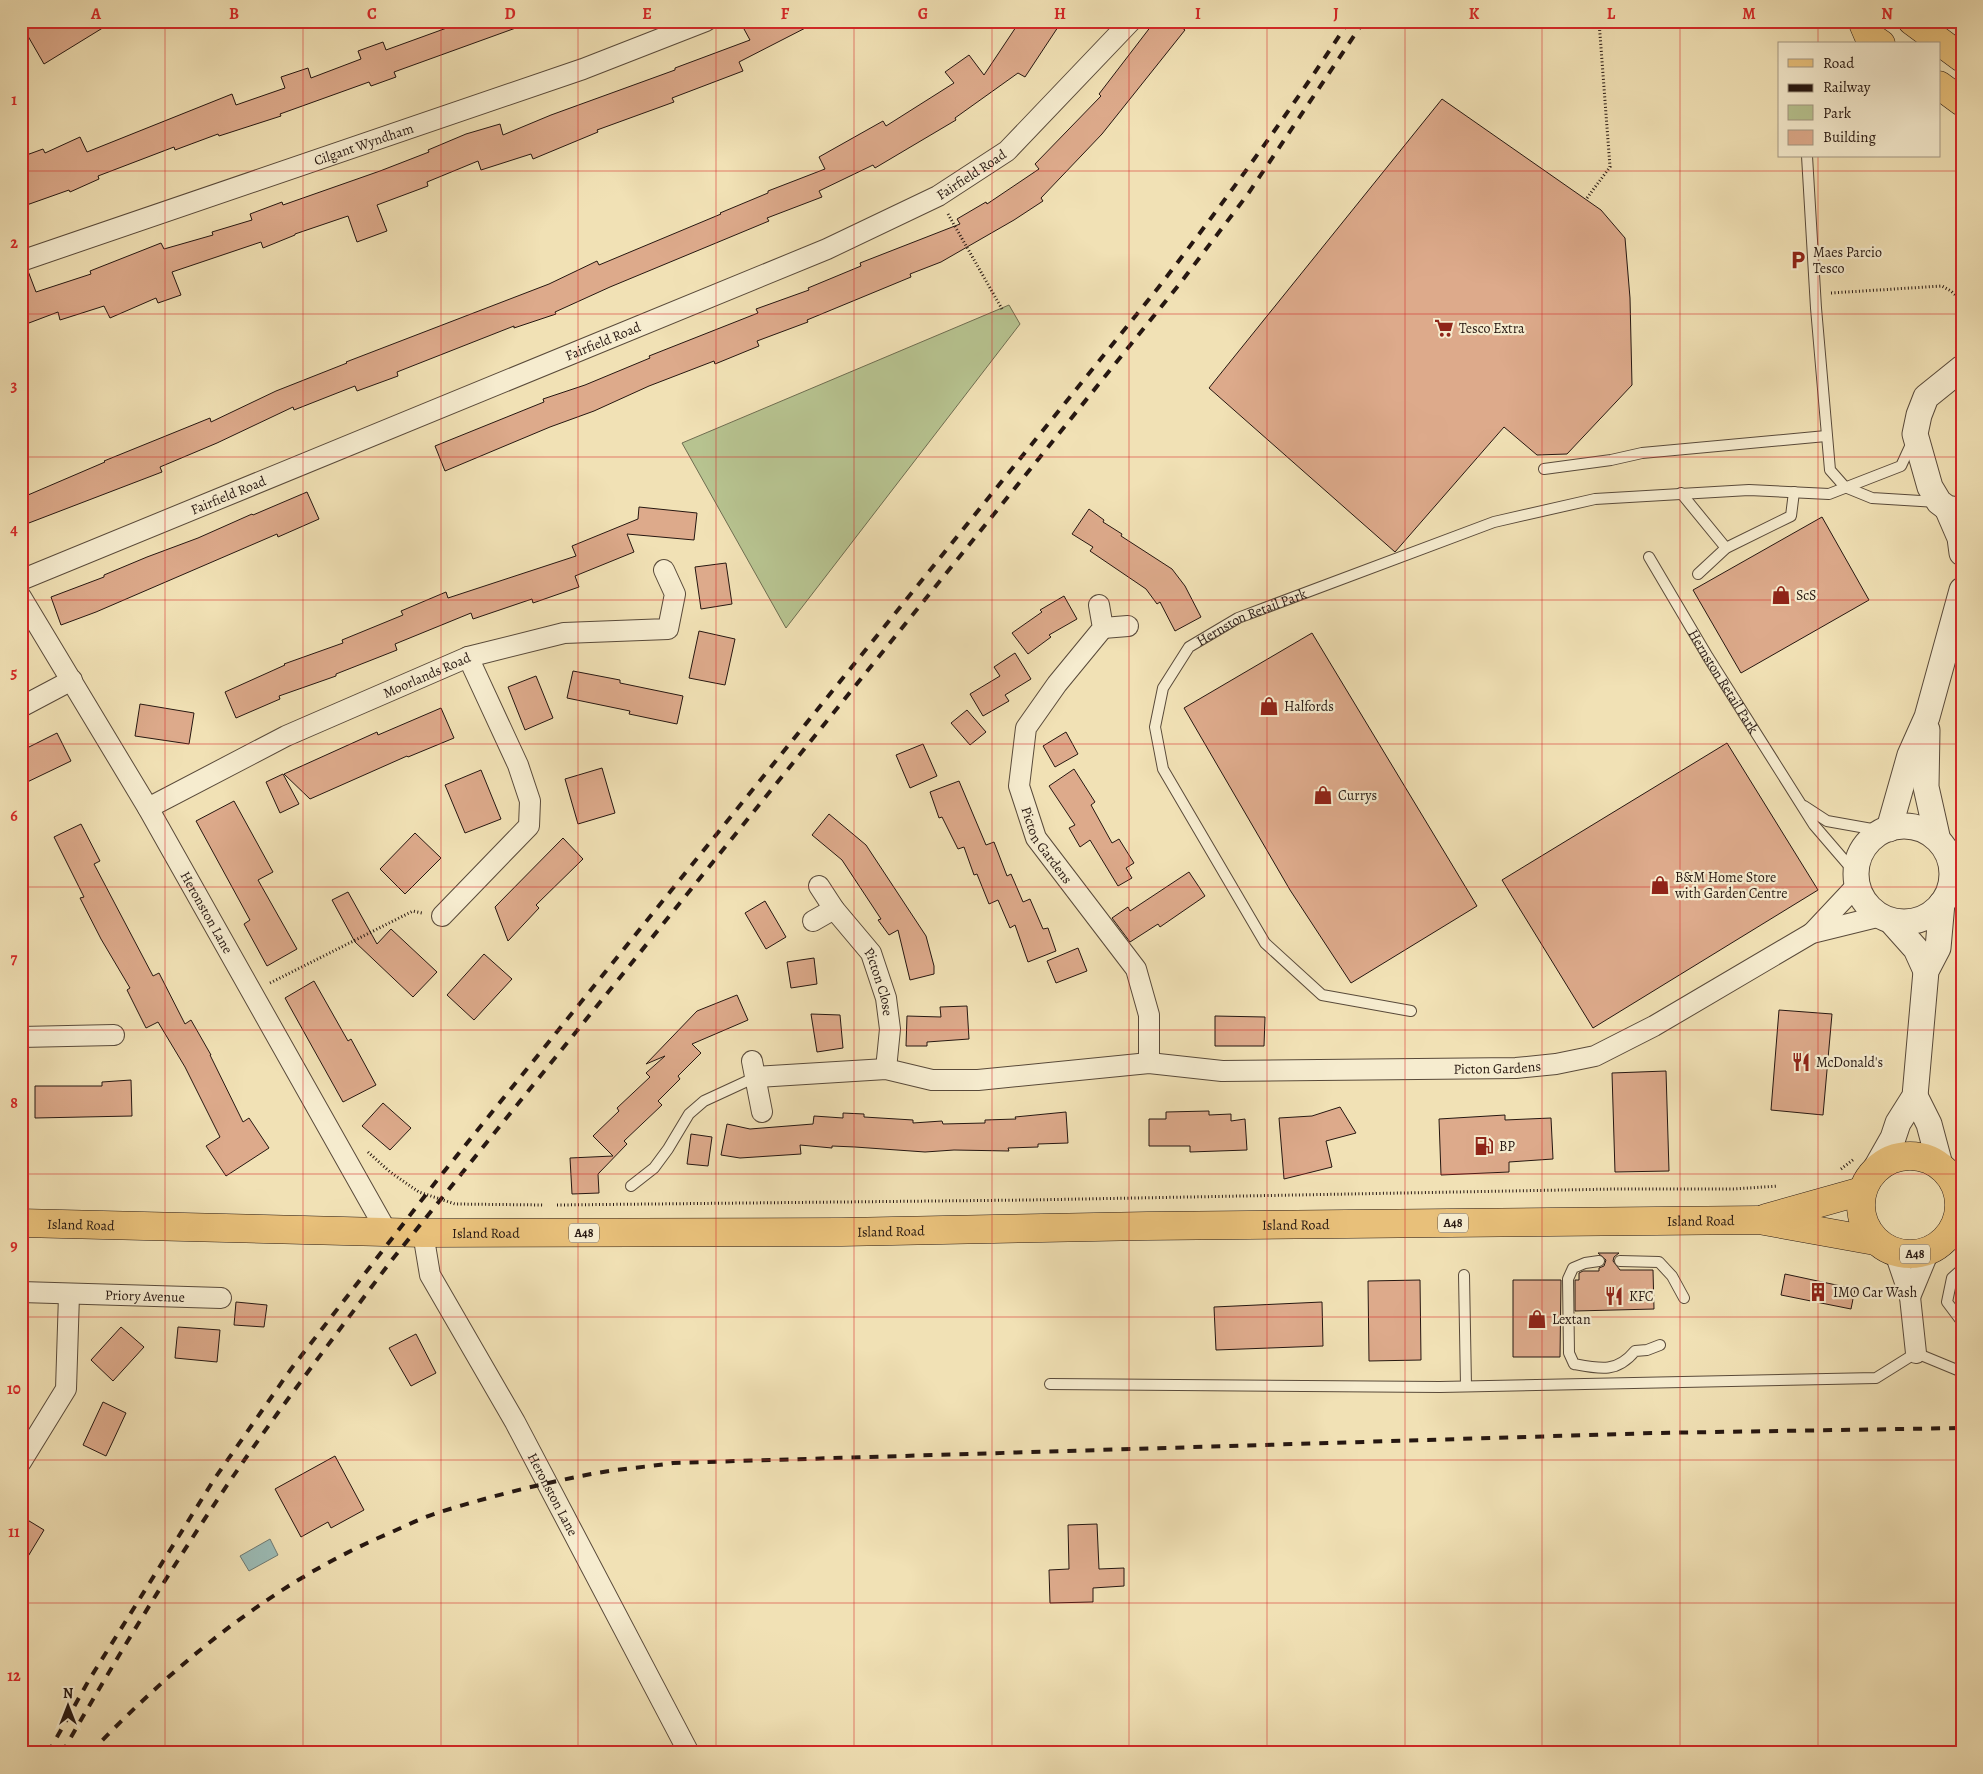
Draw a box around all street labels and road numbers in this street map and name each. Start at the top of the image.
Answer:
street label: Cilgant Wyndham [311,118,416,170]
street label: Fairfield Road [933,144,1010,204]
street label: Fairfield Road [562,317,644,365]
street label: Fairfield Road [188,471,269,519]
street label: Hernston Retail Park [1193,584,1309,650]
street label: Hernston Retail Park [1684,626,1763,737]
street label: Moorlands Road [380,647,474,702]
street label: Picton Gardens [1017,804,1077,888]
street label: Heronston Lane [176,868,238,957]
street label: Picton Close [860,943,898,1017]
street label: Picton Gardens [1453,1056,1542,1078]
street label: Island Road [1667,1211,1735,1230]
street label: Island Road [47,1214,115,1235]
road number: A48 [1438,1214,1468,1232]
street label: Island Road [1262,1215,1330,1234]
street label: Island Road [857,1221,925,1241]
street label: Island Road [452,1223,520,1242]
road number: A48 [569,1224,599,1242]
road number: A48 [1900,1244,1930,1264]
street label: Priory Avenue [105,1285,185,1306]
street label: Heronston Lane [523,1449,583,1539]

